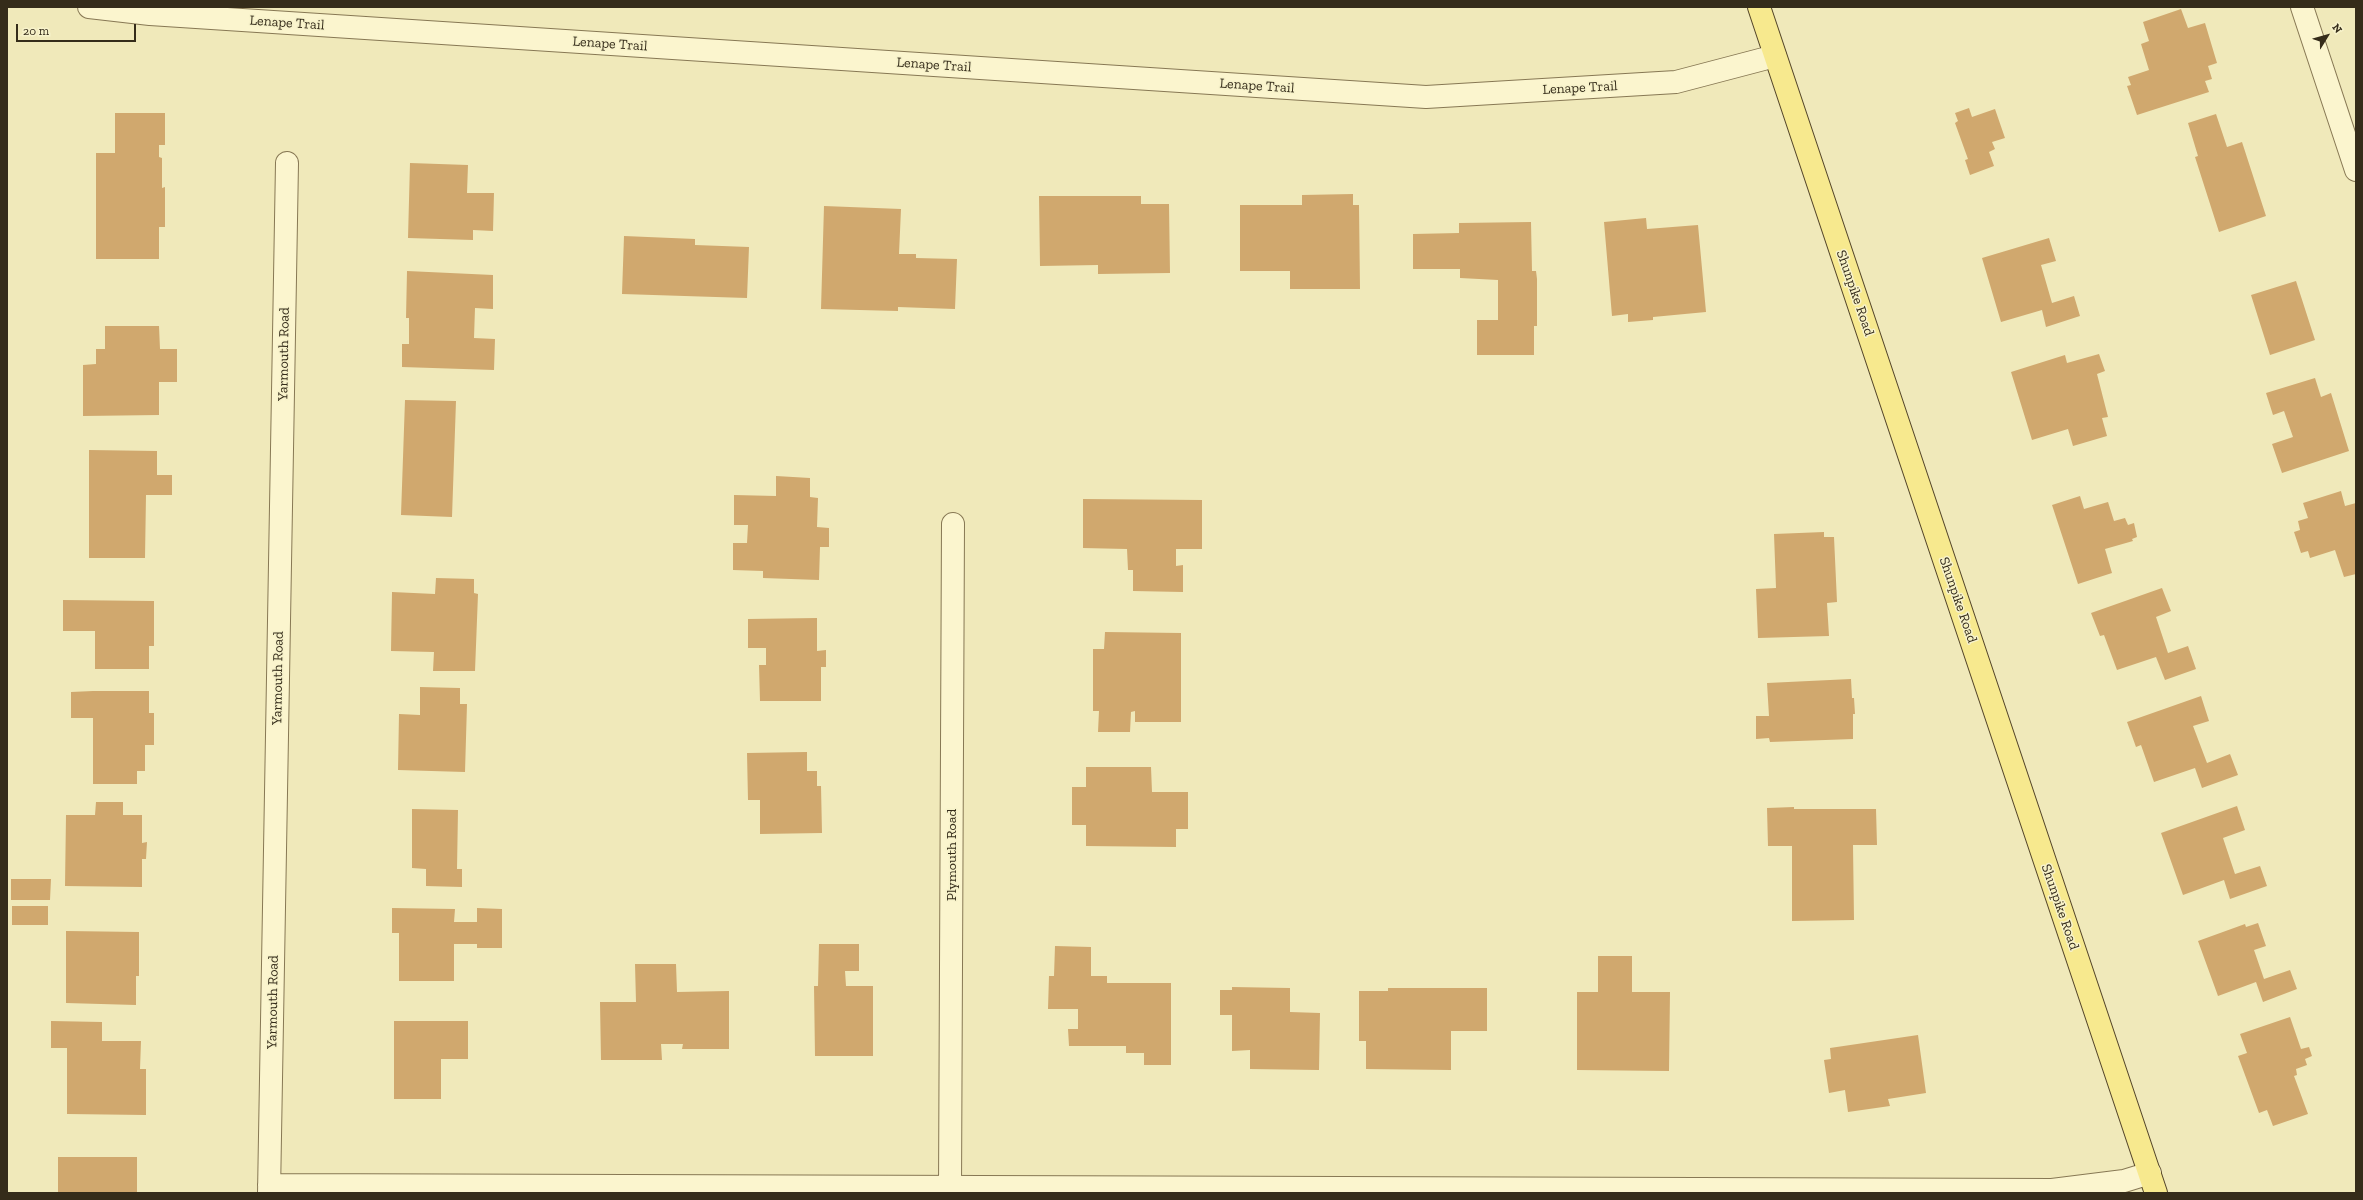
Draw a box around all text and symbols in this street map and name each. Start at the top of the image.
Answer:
street label: Lenape Trail [249,12,325,34]
scale bar [18,16,138,42]
north arrow [2307,16,2347,56]
text: N [2329,21,2345,36]
text: 20 m [23,24,49,38]
street label: Lenape Trail [572,33,648,55]
street label: Lenape Trail [896,54,972,76]
street label: Lenape Trail [1219,75,1295,97]
street label: Lenape Trail [1542,78,1618,98]
street label: Shunpike Road [1832,248,1878,338]
street label: Yarmouth Road [275,307,293,401]
street label: Shunpike Road [1935,555,1981,645]
street label: Yarmouth Road [269,631,287,725]
street label: Plymouth Road [944,809,960,901]
street label: Shunpike Road [2037,862,2083,952]
street label: Yarmouth Road [264,955,282,1049]

